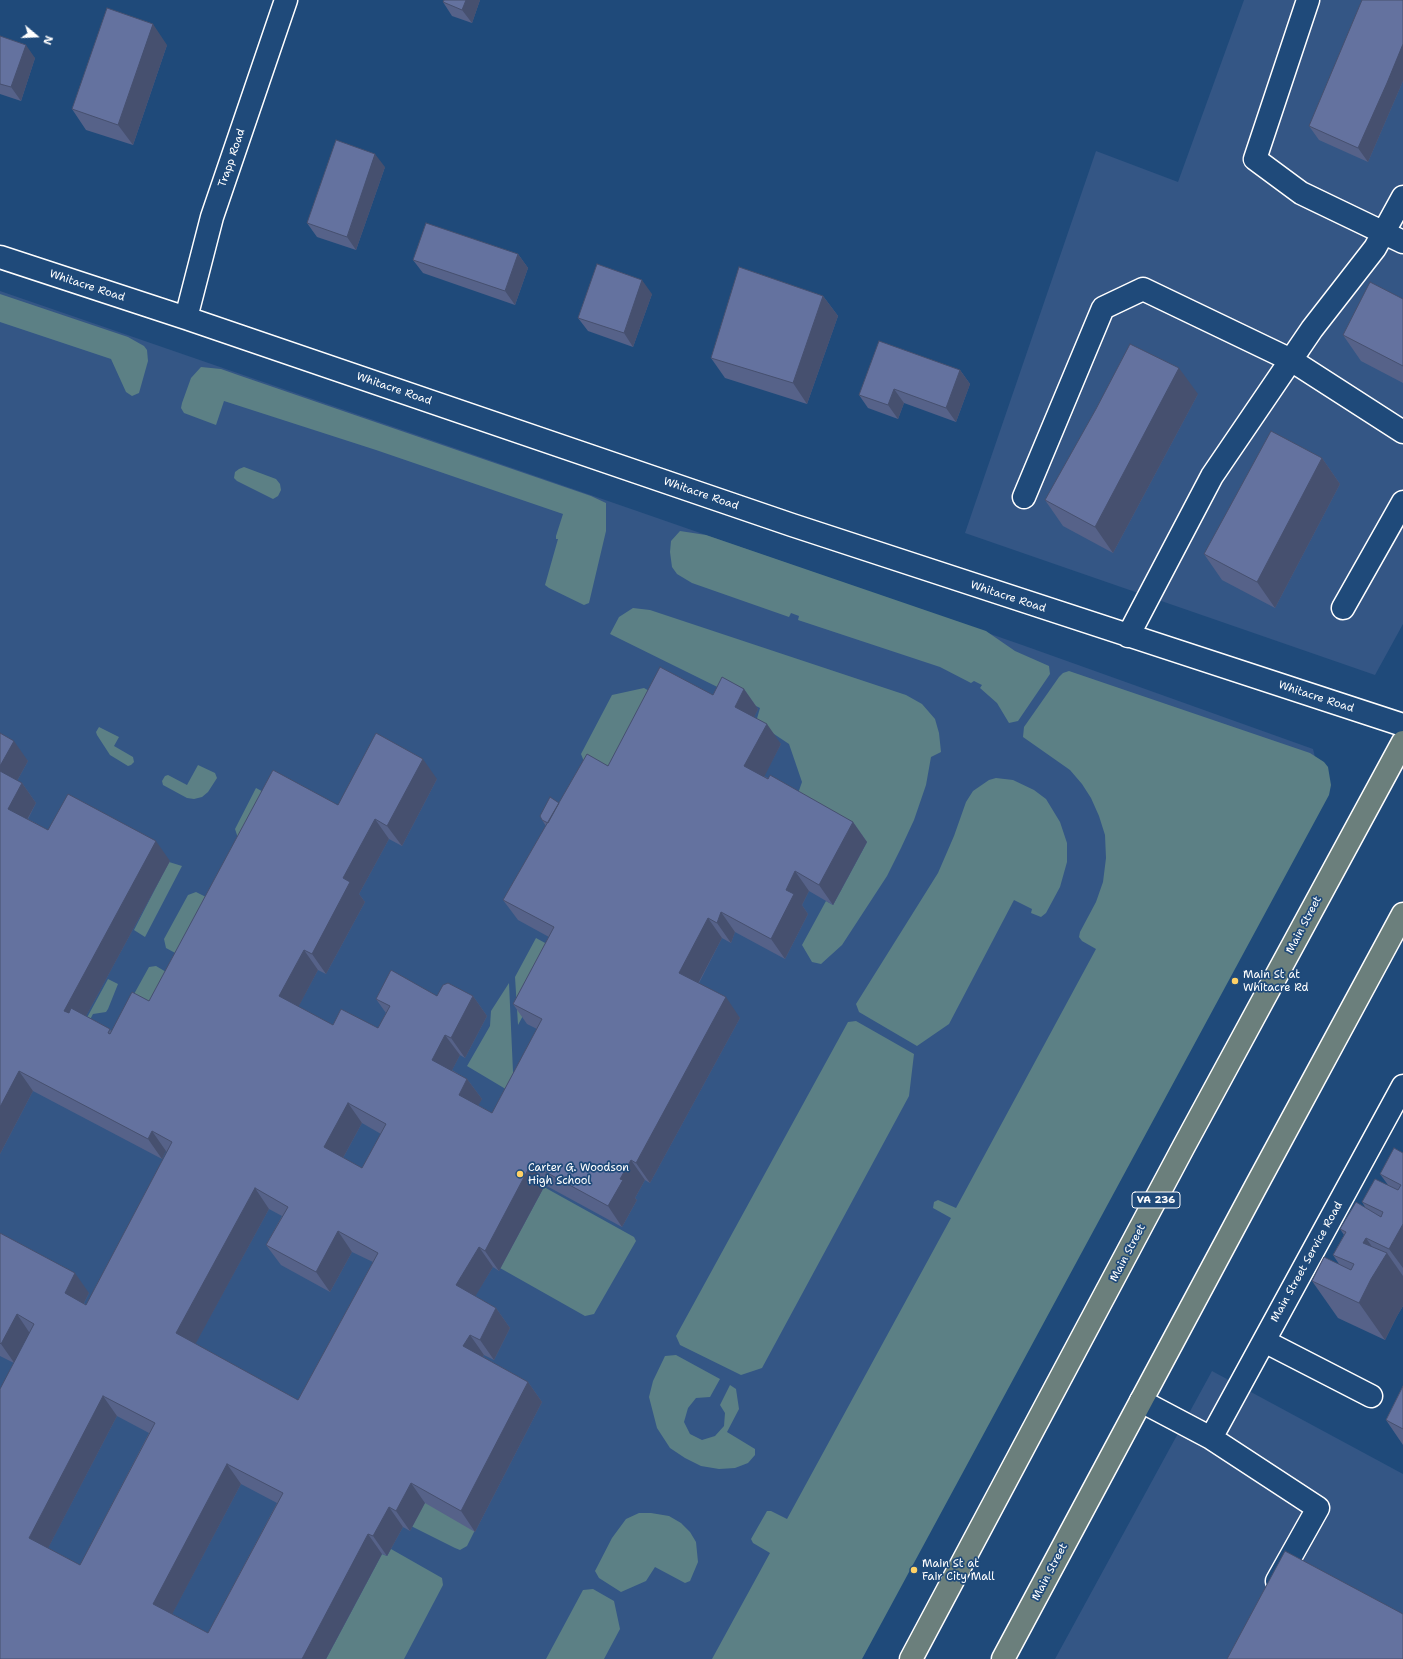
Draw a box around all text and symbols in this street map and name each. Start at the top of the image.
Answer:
north arrow [16,16,56,56]
text: N [39,34,56,47]
street label: Trapp Road [216,127,248,189]
street label: Whitacre Road [47,268,127,304]
street label: Whitacre Road [355,370,433,408]
street label: Whitacre Road [662,475,740,513]
street label: Whitacre Road [968,579,1048,615]
street label: Whitacre Road [1276,679,1356,715]
street label: Main Street [1283,894,1325,956]
place label: Main St at Whitacre Rd [1243,968,1308,994]
marker: Main St at Whitacre Rd [1230,976,1240,986]
place label: Carter G. Woodson High School [528,1161,629,1187]
marker: Carter G. Woodson High School [515,1169,525,1179]
road number: VA 236 [1132,1192,1180,1208]
street label: Main Street Service Road [1268,1199,1346,1325]
street label: Main Street [1107,1222,1149,1284]
street label: Main Street [1029,1541,1071,1603]
place label: Main St at Fair City Mall [922,1557,995,1583]
marker: Main St at Fair City Mall [909,1565,919,1575]

